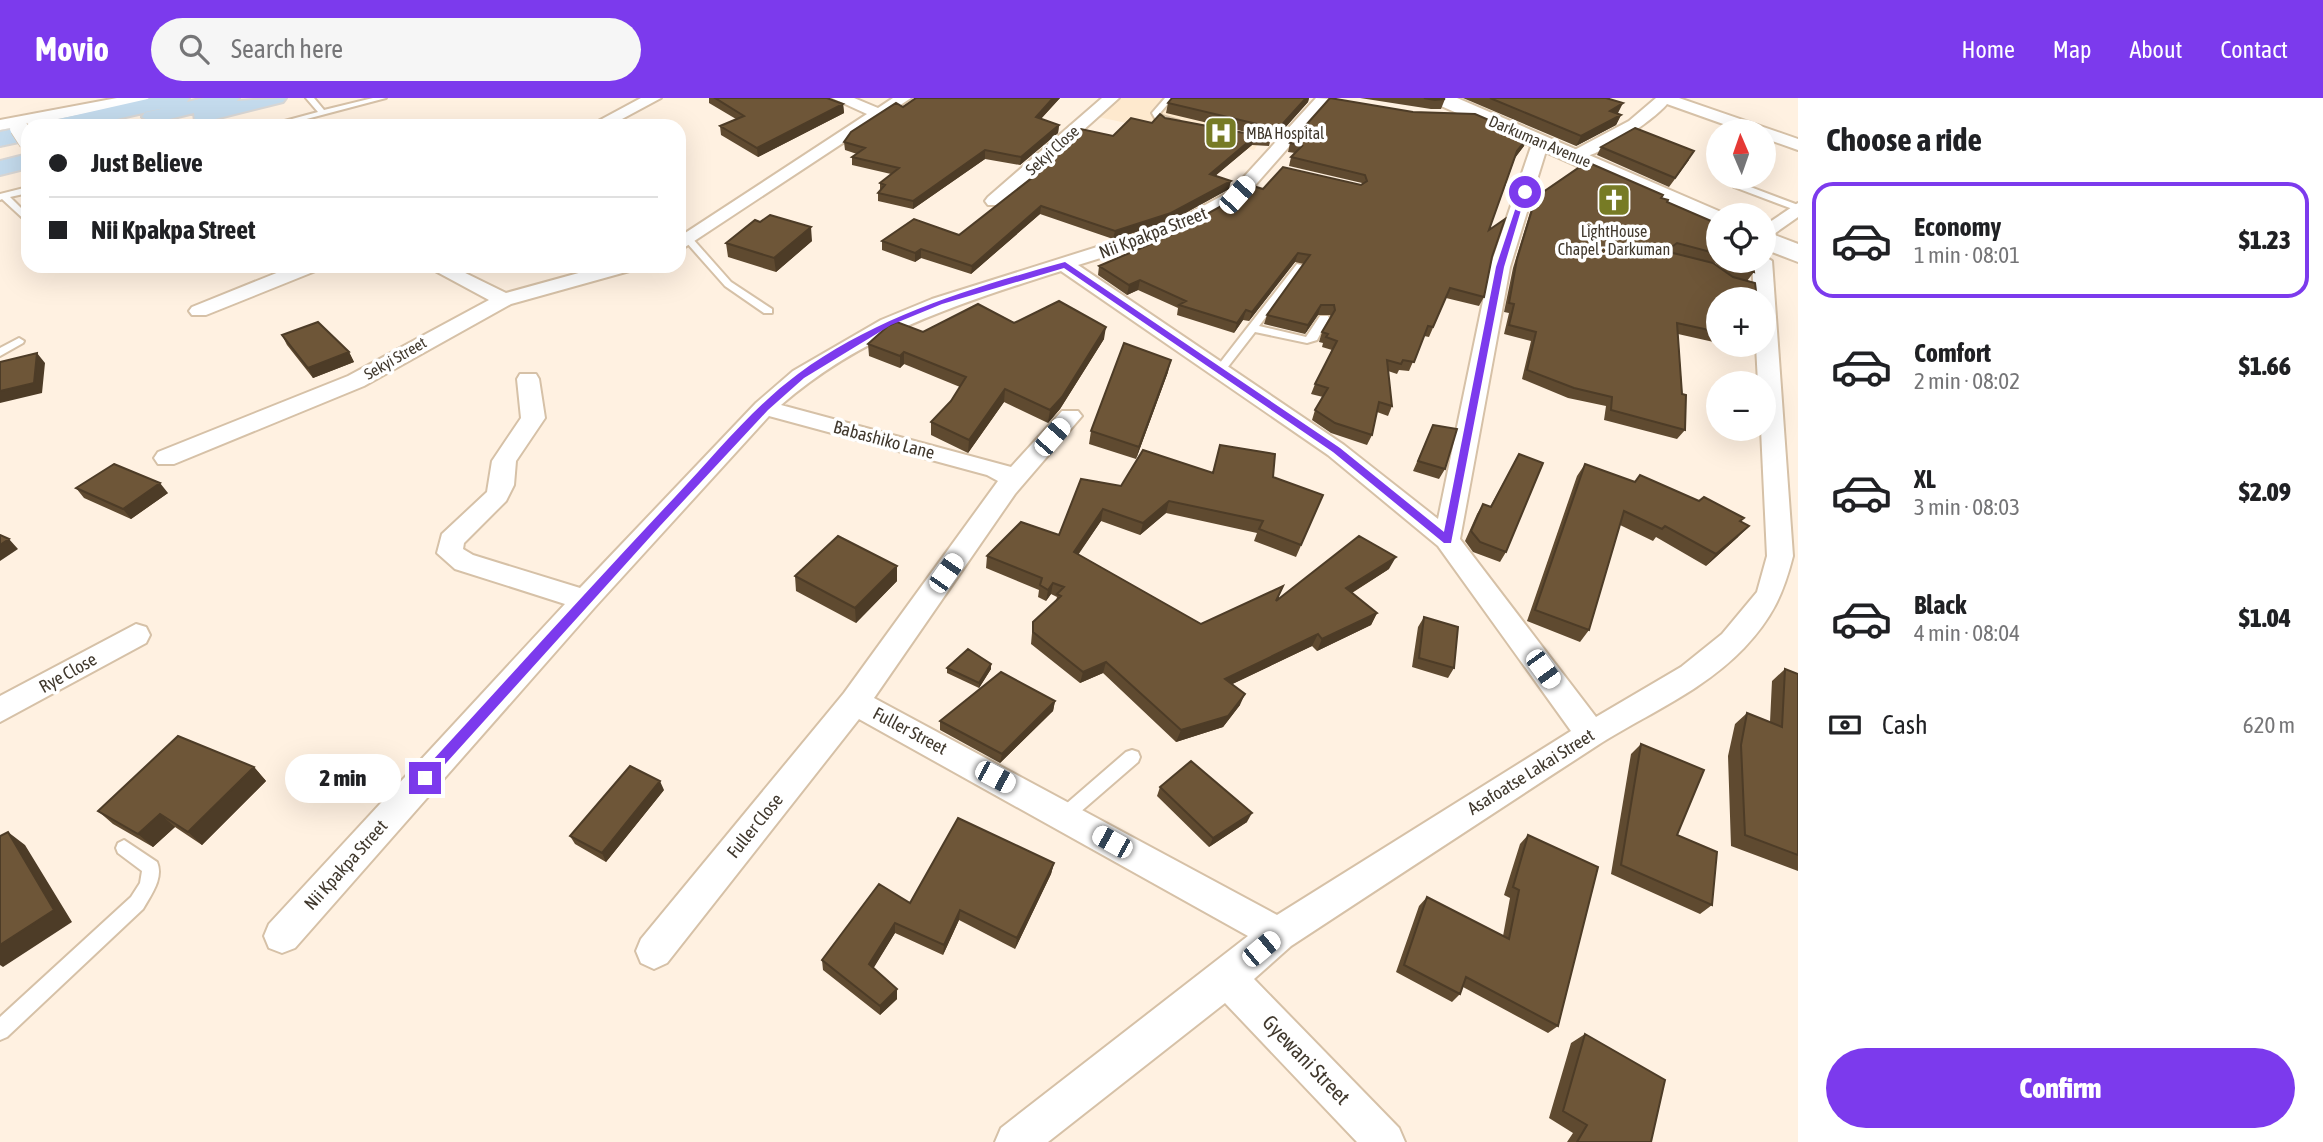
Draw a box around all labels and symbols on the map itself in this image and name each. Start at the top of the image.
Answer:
street label: Darkuman Avenue [1486,111,1594,171]
hospital icon: MBA Hospital [1202,114,1240,152]
north arrow [1706,119,1776,189]
street label: Sekyi Close [1022,121,1083,179]
place label: MBA Hospital [1246,124,1325,143]
car [1216,172,1259,218]
route start [1509,176,1541,208]
church icon: LightHouse Chapel - Darkuman [1595,181,1633,219]
street label: Nii Kpakpa Street [1096,202,1210,263]
place label: LightHouse Chapel - Darkuman [1558,222,1670,259]
street label: Sekyi Street [361,333,430,384]
car [1031,414,1074,460]
street label: Babashiko Lane [831,416,937,463]
car [926,550,967,596]
car [1523,646,1564,692]
street label: Rye Close [35,648,100,697]
street label: Fuller Street [870,702,951,759]
street label: Asafoatse Lakai Street [1464,724,1598,819]
callout: 2 min [285,754,400,802]
car [972,758,1019,796]
route end [409,762,441,794]
street label: Fuller Close [722,789,787,862]
street label: Nii Kpakpa Street [300,815,392,914]
car [1089,823,1136,861]
car [1239,927,1284,971]
street label: Gyewani Street [1258,1010,1355,1109]

